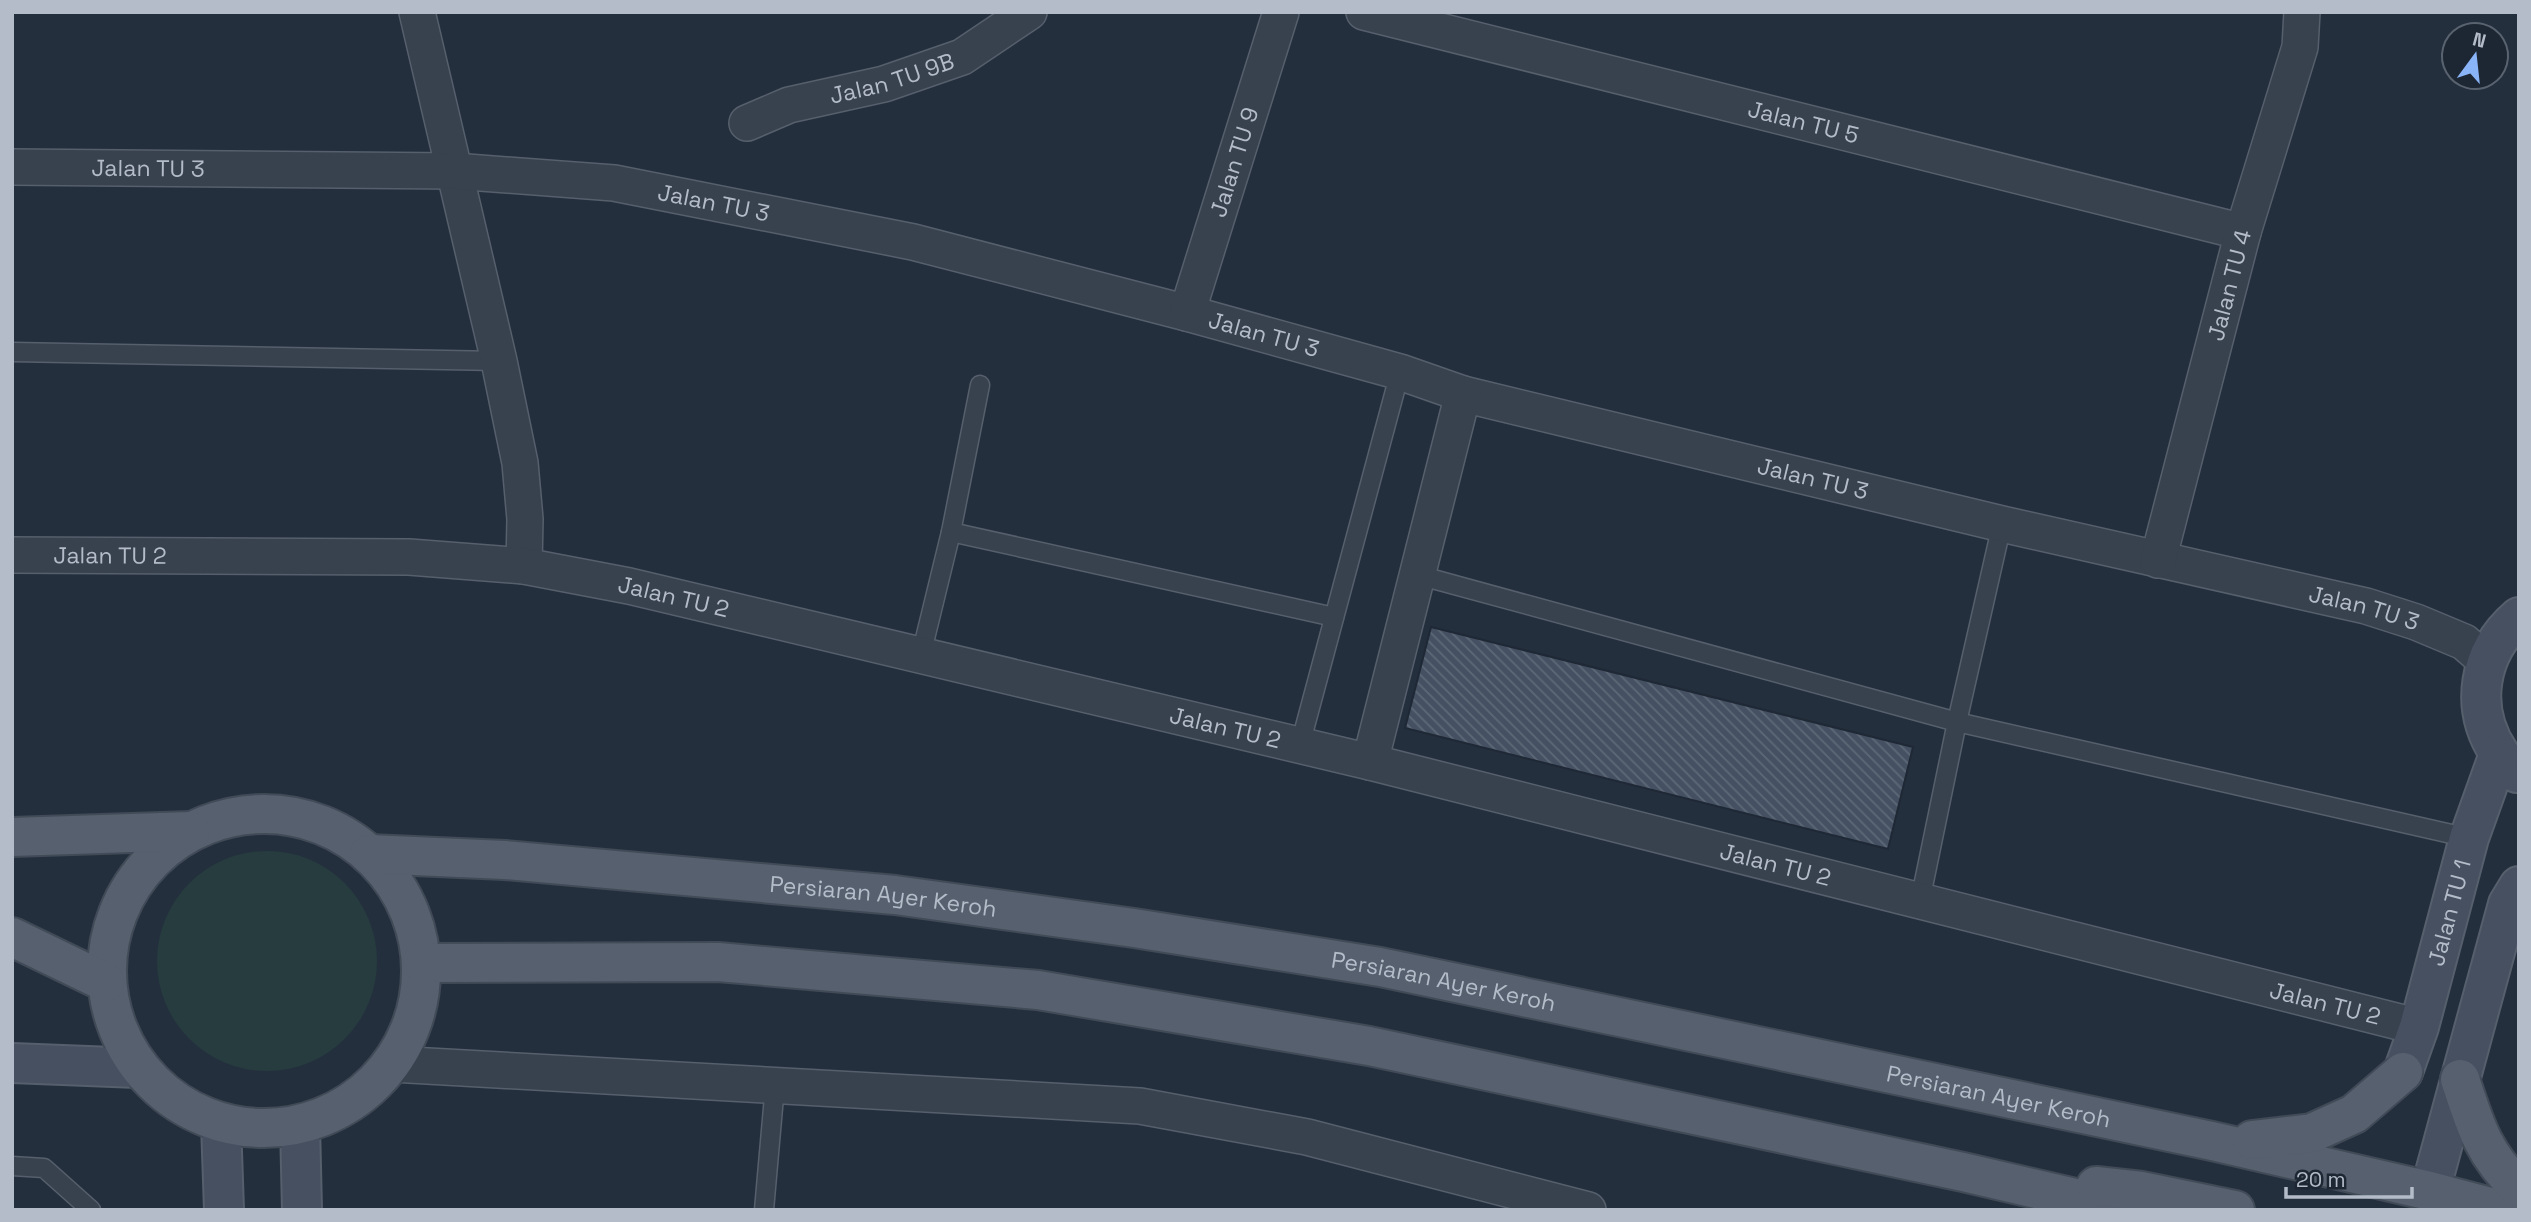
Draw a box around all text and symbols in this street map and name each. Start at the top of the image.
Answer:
north arrow [2440,21,2510,91]
text: N [2470,26,2489,54]
street label: Jalan TU 9B [827,46,958,111]
street label: Jalan TU 5 [1745,94,1862,150]
street label: Jalan TU 9 [1203,104,1265,221]
street label: Jalan TU 3 [91,153,205,184]
street label: Jalan TU 3 [655,177,772,228]
street label: Jalan TU 4 [2200,226,2258,344]
street label: Jalan TU 3 [1205,305,1322,364]
street label: Jalan TU 3 [1754,451,1872,506]
street label: Jalan TU 2 [53,540,167,571]
street label: Jalan TU 2 [616,569,732,624]
street label: Jalan TU 3 [2306,579,2423,637]
street label: Jalan TU 2 [1167,700,1284,755]
street label: Jalan TU 2 [1717,836,1834,893]
street label: Jalan TU 1 [2421,856,2478,969]
street label: Persiaran Ayer Keroh [768,869,999,924]
street label: Persiaran Ayer Keroh [1329,944,1558,1018]
street label: Jalan TU 2 [2267,975,2384,1032]
street label: Persiaran Ayer Keroh [1884,1058,2113,1134]
scale bar [2286,1156,2412,1200]
text: 20 m [2296,1166,2346,1193]

